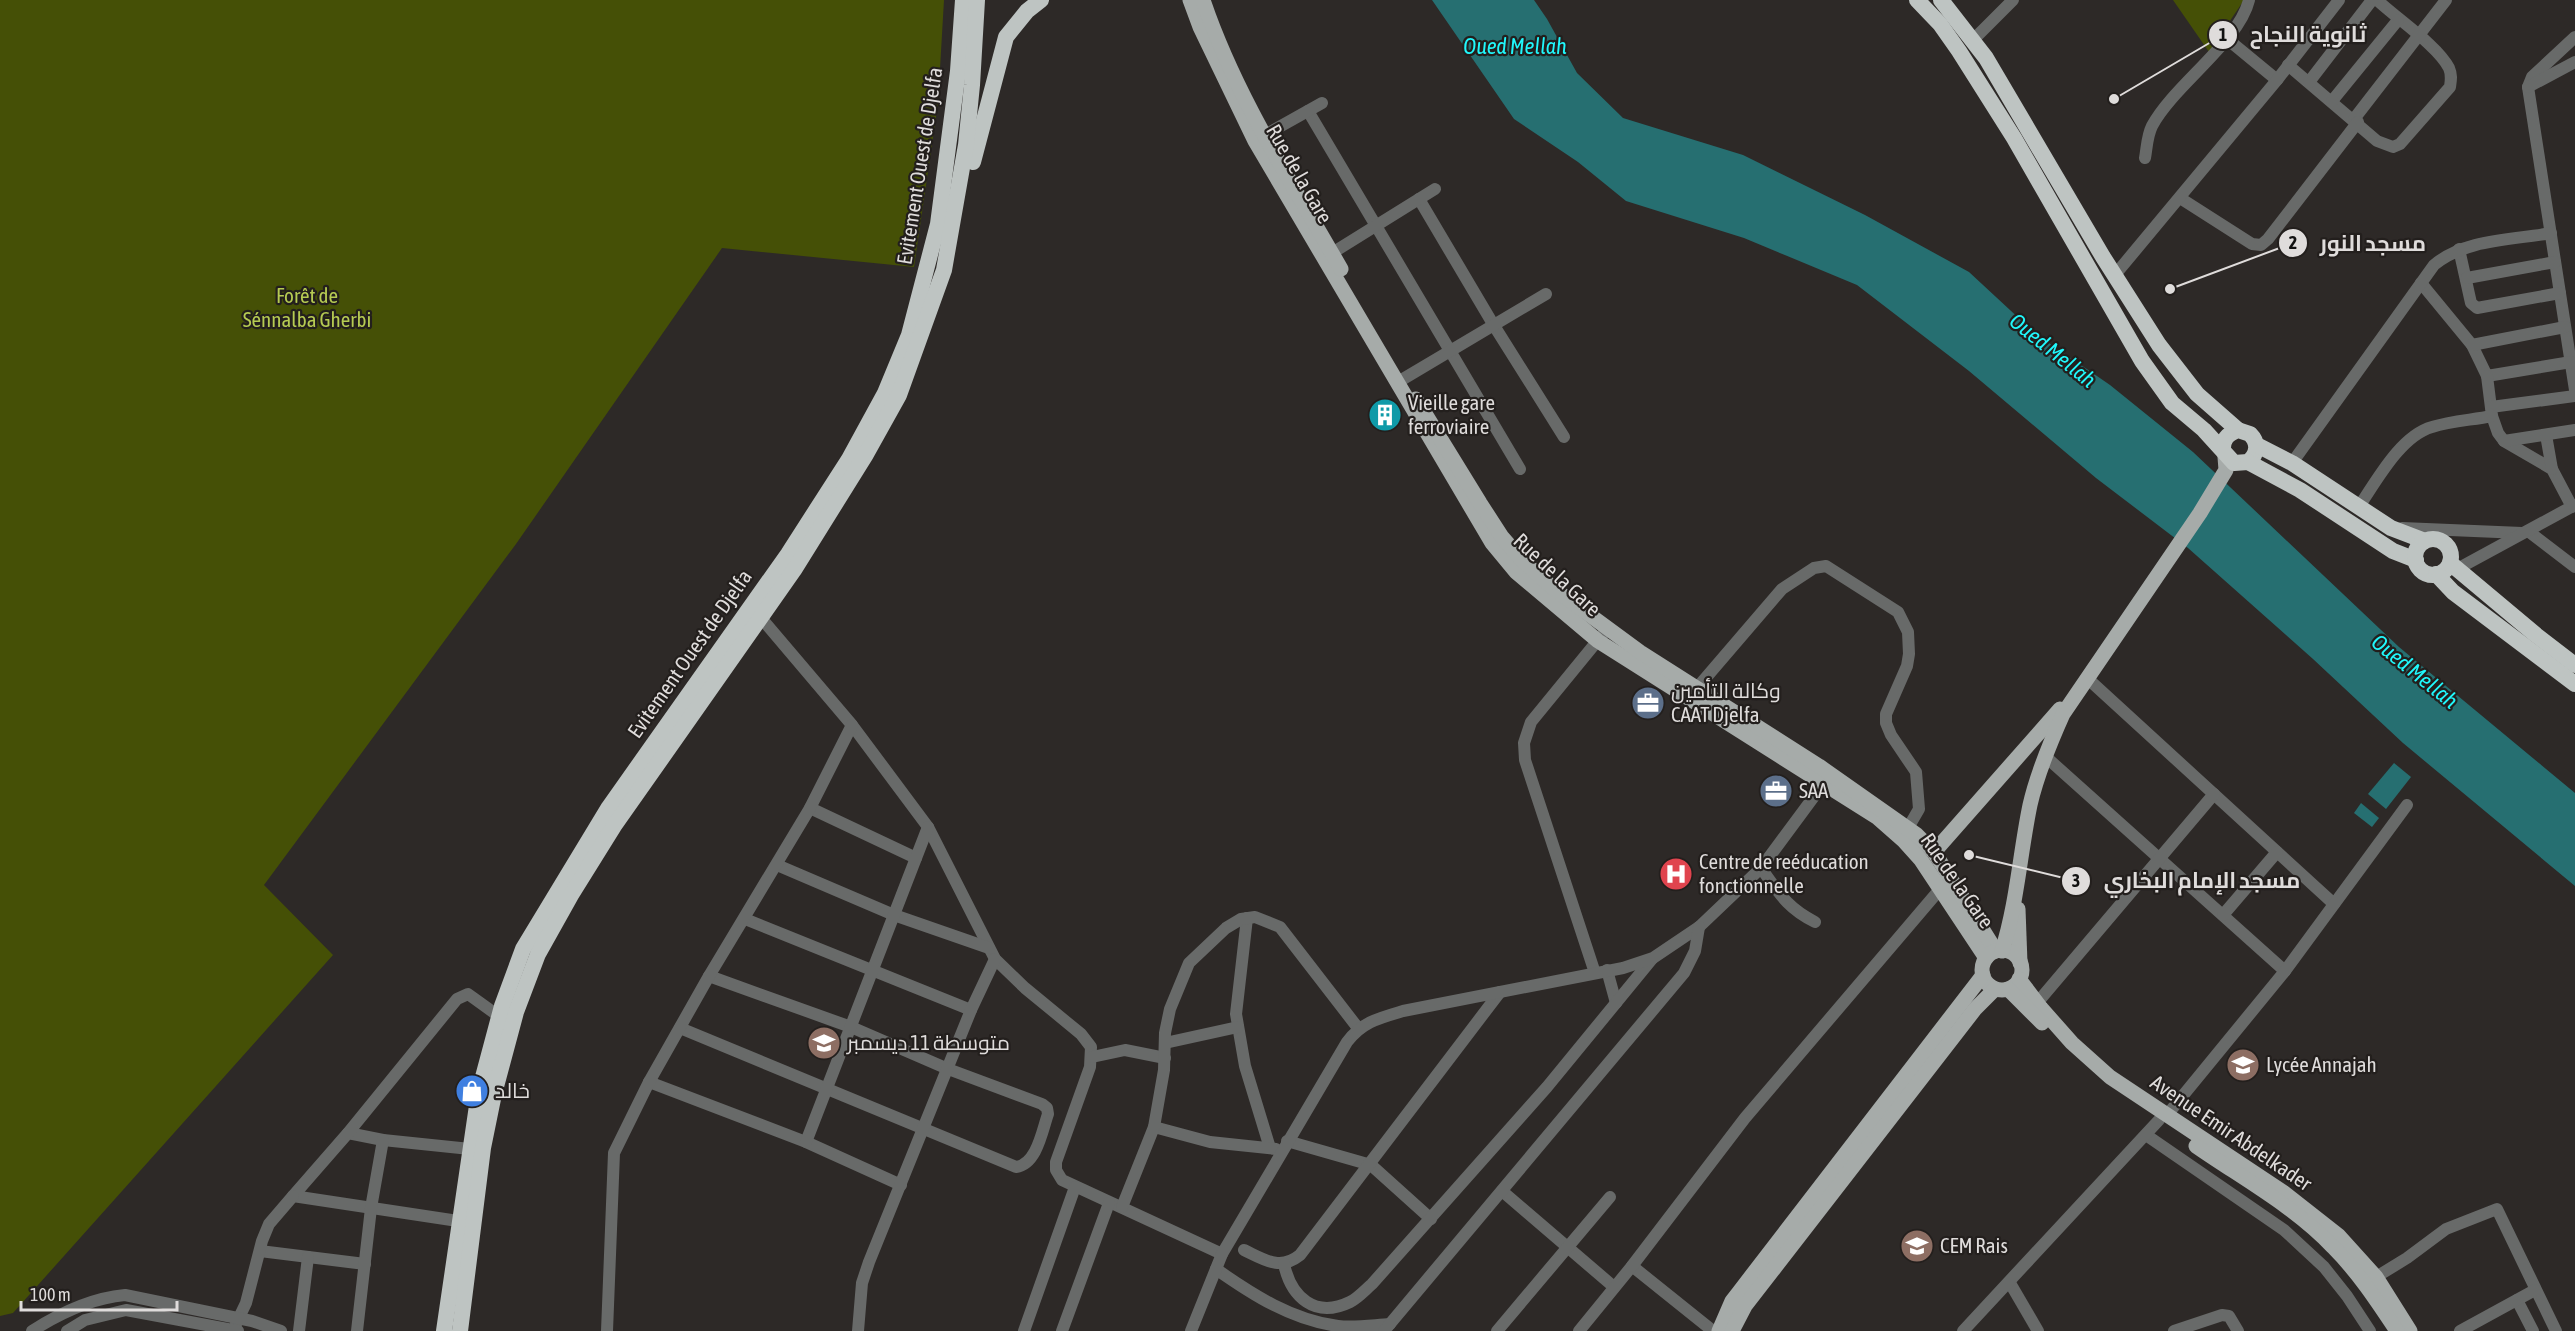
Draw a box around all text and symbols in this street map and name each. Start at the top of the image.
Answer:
callout: ثانوية النجاح [2208,15,2379,55]
text: ثانوية النجاح [2250,21,2367,49]
text: 1 [2219,24,2227,45]
water label: Oued Mellah [1463,33,1567,59]
street label: Evitement Ouest de Djelfa [892,65,946,266]
street label: Rue de la Gare [1262,120,1338,227]
callout: مسجد النور [2278,223,2438,263]
text: مسجد النور [2319,230,2426,257]
text: 2 [2289,232,2297,253]
park label: Forêt de Sénnalba Gherbi [243,283,371,331]
water label: Oued Mellah [2005,307,2102,393]
place label: Vieille gare ferroviaire [1408,390,1495,438]
building icon: Vieille gare ferroviaire [1367,397,1403,433]
street label: Rue de la Gare [1509,528,1606,621]
street label: Evitement Ouest de Djelfa [622,565,756,742]
water label: Oued Mellah [2367,628,2464,714]
place label: وكالة التأمين CAAT Djelfa [1671,678,1781,726]
office icon: وكالة التأمين CAAT Djelfa [1630,685,1666,721]
office icon: SAA [1758,773,1794,809]
place label: SAA [1799,778,1829,802]
street label: Rue de la Gare [1916,828,1999,932]
place label: Centre de reéducation fonctionnelle [1699,849,1869,897]
hospital icon: Centre de reéducation fonctionnelle [1658,856,1694,892]
callout: مسجد الإمام البخاري [2061,861,2312,901]
text: مسجد الإمام البخاري [2104,867,2300,898]
text: 3 [2072,870,2080,891]
school or university icon: متوسطة 11 ديسمبر [806,1025,842,1061]
place label: متوسطة 11 ديسمبر [846,1030,1010,1055]
school or university icon: Lycée Annajah [2225,1047,2261,1083]
place label: Lycée Annajah [2266,1052,2377,1076]
street label: Avenue Emir Abdelkader [2147,1069,2317,1195]
shop icon: خالد [454,1073,490,1109]
place label: خالد [495,1078,530,1102]
school or university icon: CEM Rais [1899,1228,1935,1264]
place label: CEM Rais [1940,1233,2008,1257]
scale bar [21,1274,177,1312]
text: 100 m [30,1284,71,1305]

